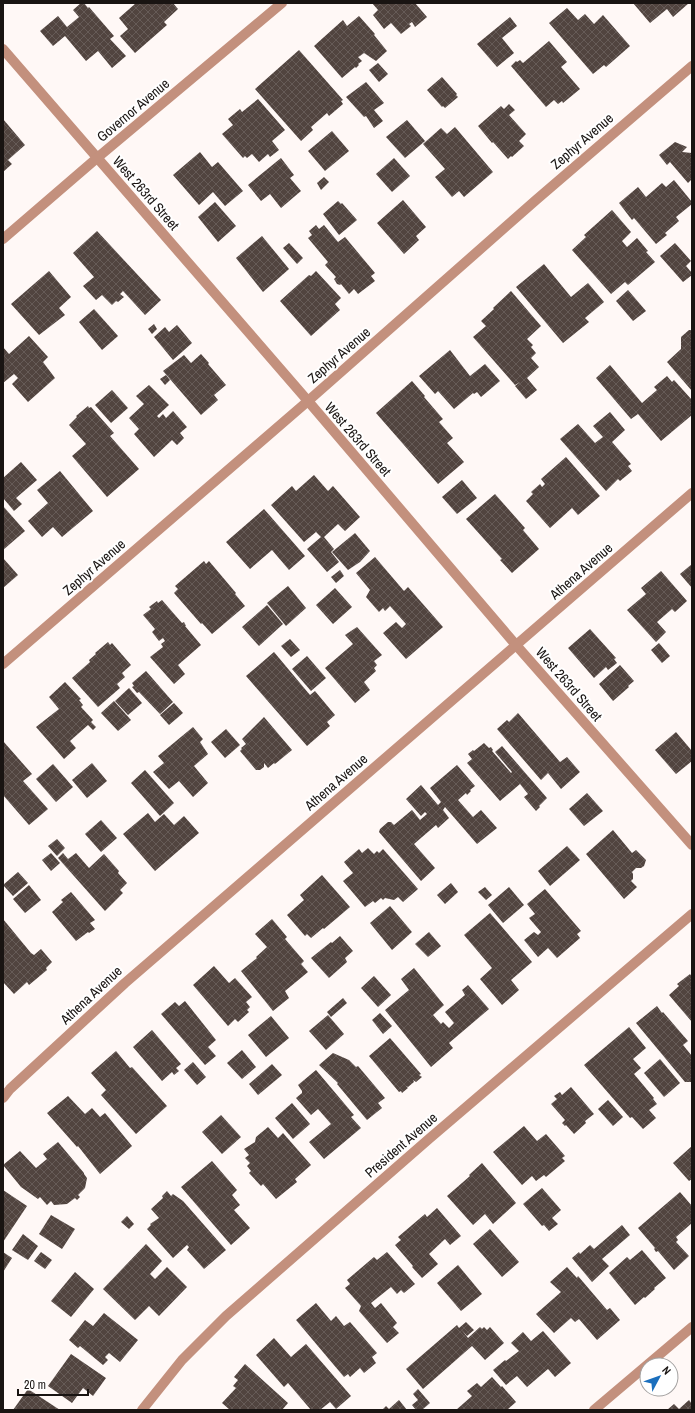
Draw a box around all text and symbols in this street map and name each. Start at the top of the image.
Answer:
street label: Governor Avenue [93,74,173,146]
street label: Zephyr Avenue [547,109,617,173]
street label: West 263rd Street [109,152,183,234]
street label: Zephyr Avenue [304,323,374,387]
street label: West 263rd Street [321,398,395,480]
street label: Zephyr Avenue [59,535,129,599]
street label: Athena Avenue [545,539,616,604]
street label: West 263rd Street [532,643,606,725]
street label: Athena Avenue [300,750,371,815]
street label: Athena Avenue [56,962,126,1029]
street label: President Avenue [361,1109,441,1181]
north arrow [639,1357,679,1397]
text: N [659,1363,674,1377]
scale bar [18,1371,88,1397]
text: 20 m [24,1377,46,1393]

